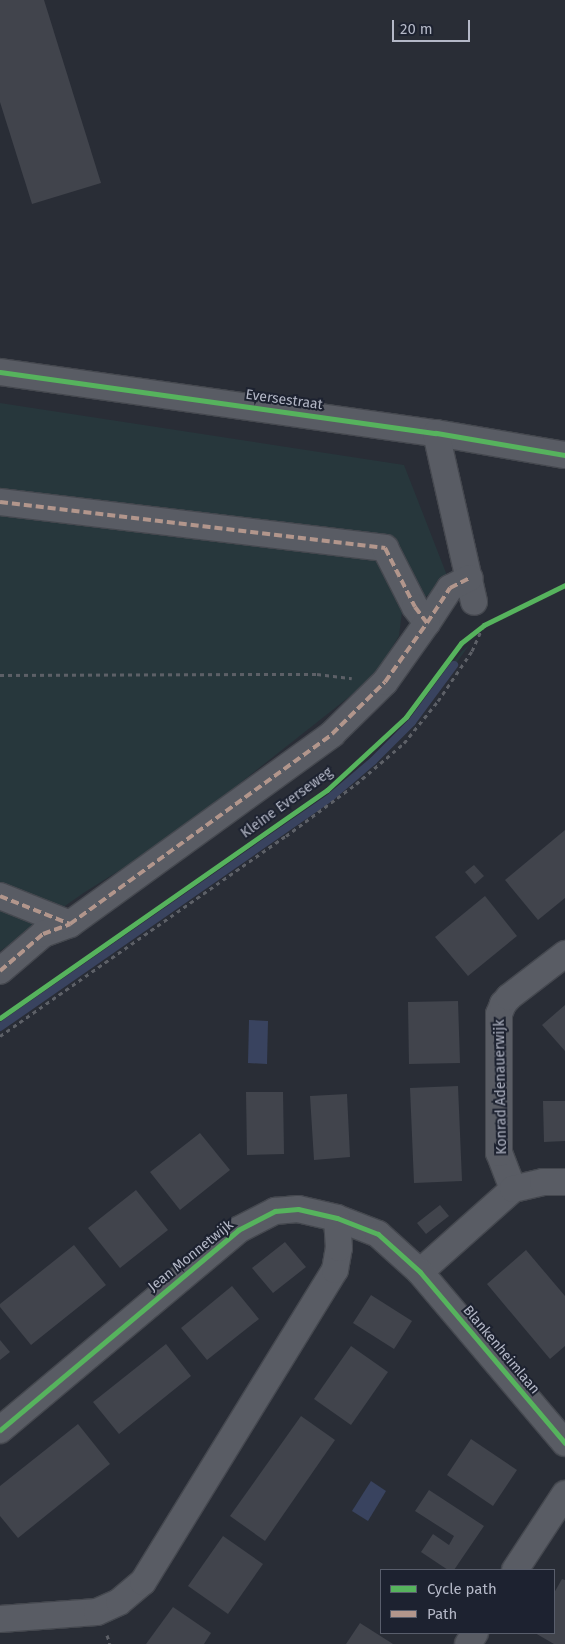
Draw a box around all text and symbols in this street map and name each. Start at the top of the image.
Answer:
scale bar [395,10,472,42]
text: 20 m [400,20,433,38]
street label: Eversestraat [244,386,324,414]
street label: Kleine Everseweg [238,764,336,842]
street label: Konrad Adenauerwijk [491,1019,511,1155]
street label: Jean Monnetwijk [145,1217,237,1295]
street label: Blankenheimlaan [459,1302,543,1398]
legend [380,1569,555,1634]
text: Cycle path [427,1580,497,1598]
text: Path [427,1605,457,1623]

